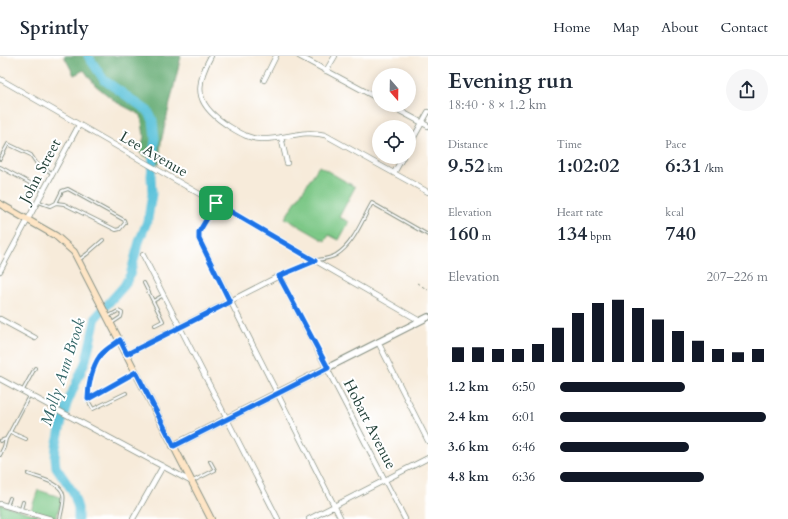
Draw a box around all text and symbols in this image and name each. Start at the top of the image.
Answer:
text: Sprintly [20,15,89,41]
text: Home [553,18,591,37]
text: Map [613,18,639,37]
text: About [661,18,698,37]
text: Contact [720,18,768,37]
text: Evening run [448,66,573,96]
north arrow [372,68,416,112]
map controls [372,68,416,164]
button: share [726,69,768,111]
text: 18:40 · 8 × 1.2 km [448,96,547,114]
button: locate [372,120,416,164]
street label: Lee Avenue [116,126,192,182]
street label: John Street [14,135,65,208]
text: Distance [448,137,488,152]
text: Time [557,137,582,152]
text: Pace [665,137,687,152]
text: 9.52 [448,152,485,179]
text: 1:02:02 [557,152,619,179]
text: 6:31 [665,152,702,179]
text: km [485,161,503,176]
text: /km [702,161,724,176]
pin [199,186,233,220]
icon: arrive [205,192,227,214]
text: Elevation [448,205,492,220]
text: Heart rate [557,205,603,220]
text: kcal [665,205,684,220]
text: 160 [448,220,479,247]
text: 134 [557,220,587,247]
text: 740 [665,220,696,247]
text: m [479,229,491,244]
text: bpm [587,229,611,244]
text: Elevation [448,268,500,286]
text: 207–226 m [706,268,768,286]
water label: Molly Ann Brook [35,315,91,429]
street label: Hobart Avenue [339,376,401,472]
text: 1.2 km [448,378,489,396]
text: 6:50 [512,378,535,396]
text: 2.4 km [448,408,489,426]
text: 6:01 [512,408,535,426]
text: 3.6 km [448,438,489,456]
text: 6:46 [512,438,535,456]
text: 4.8 km [448,468,489,486]
text: 6:36 [512,468,535,486]

